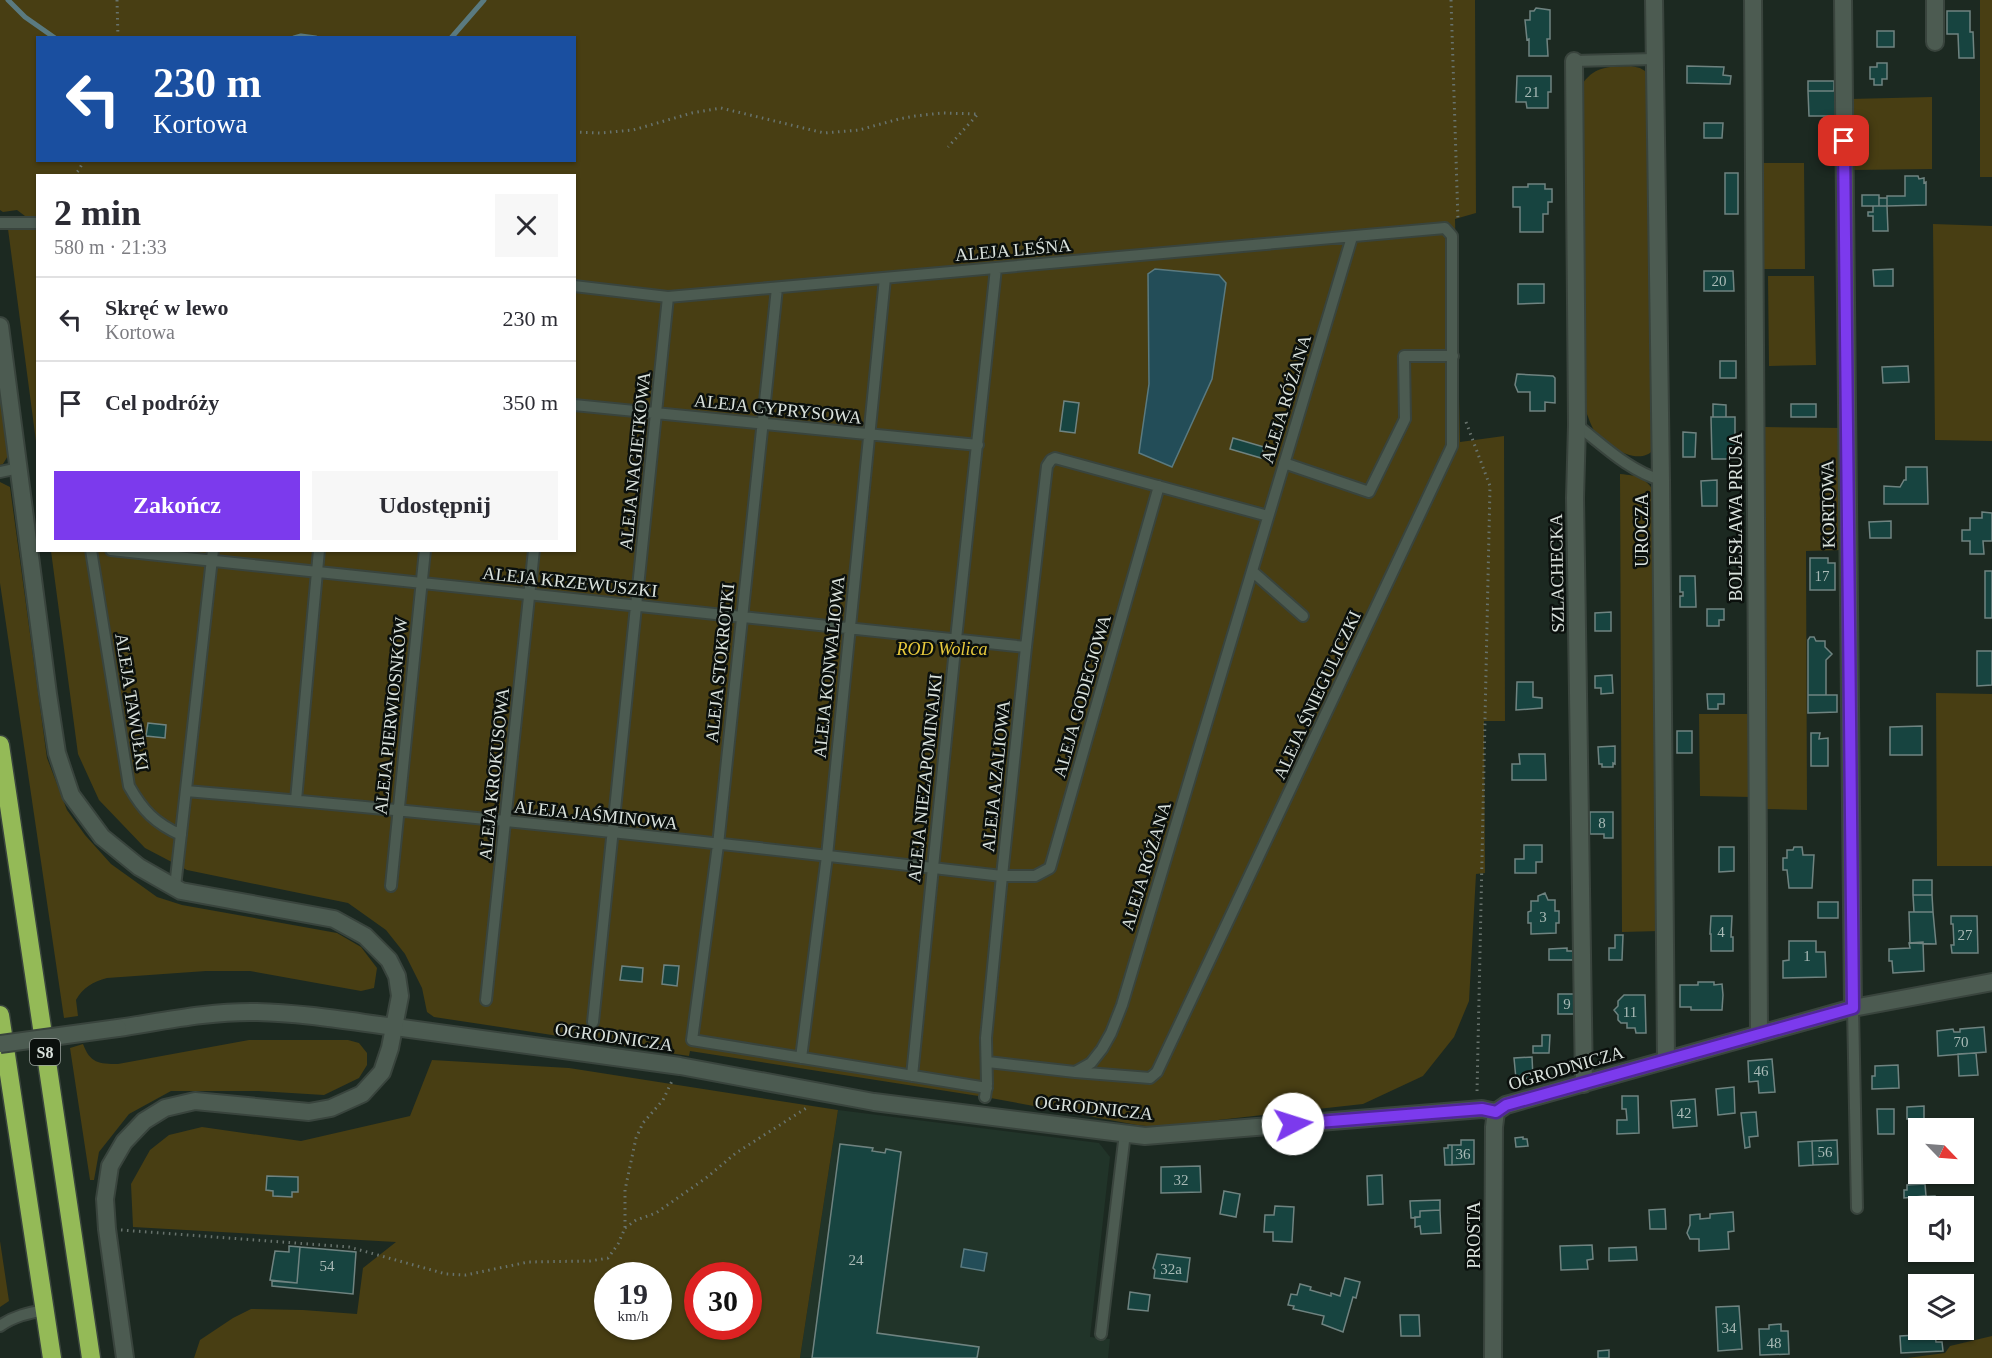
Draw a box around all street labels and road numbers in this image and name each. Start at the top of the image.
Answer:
street label: ALEJA LEŚNA [954,234,1072,265]
street label: ALEJA RÓŻANA [1256,332,1315,466]
street label: ALEJA NAGIETKOWA [616,371,654,551]
street label: ALEJA CYPRYSOWA [693,390,863,428]
street label: BOLESŁAWA PRUSA [1726,432,1746,602]
street label: KORTOWA [1817,460,1839,548]
street label: UROCZA [1632,493,1652,567]
street label: SZLACHECKA [1546,513,1568,633]
street label: ALEJA KRZEWUSZKI [482,563,658,601]
street label: ALEJA KONWALIOWA [809,575,849,759]
street label: ALEJA STOKROTKI [702,582,738,744]
street label: ALEJA ŚNIEGULICZKI [1268,607,1365,782]
street label: ALEJA GODECJOWA [1049,612,1115,780]
street label: ALEJA PIERWIOSNKÓW [370,616,411,816]
street label: ALEJA TAWUŁKI [111,632,153,772]
street label: ALEJA NIEZAPOMINAJKI [904,673,946,883]
street label: ALEJA KROKUSOWA [475,687,513,861]
street label: ALEJA AZALIOWA [978,699,1014,853]
street label: ALEJA JAŚMINOWA [513,795,679,834]
street label: ALEJA RÓŻANA [1116,799,1175,933]
street label: OGRODNICZA [554,1019,674,1055]
road number: S8 [30,1039,60,1065]
street label: OGRODNICZA [1506,1042,1626,1094]
street label: OGRODNICZA [1034,1092,1154,1124]
street label: PROSTA [1464,1201,1484,1269]

